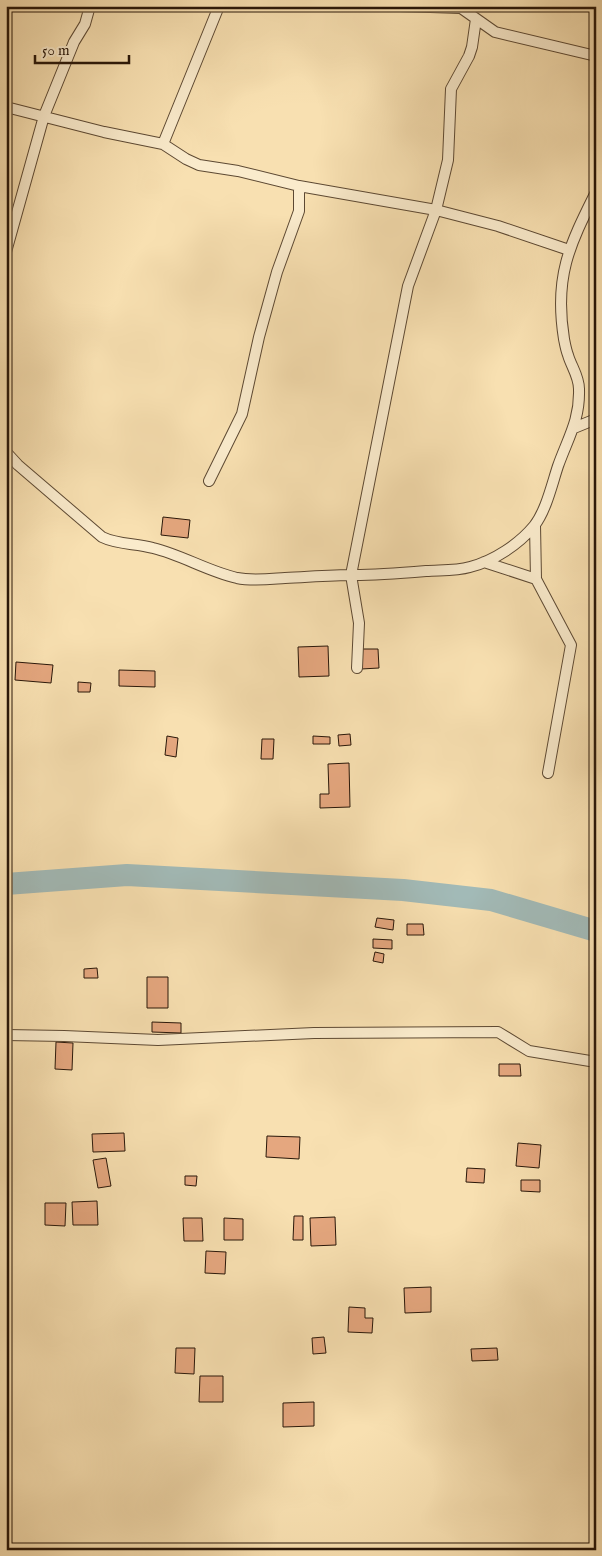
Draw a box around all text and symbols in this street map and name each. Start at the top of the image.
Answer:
scale bar [35,32,129,64]
text: 50 m [42,41,70,60]

